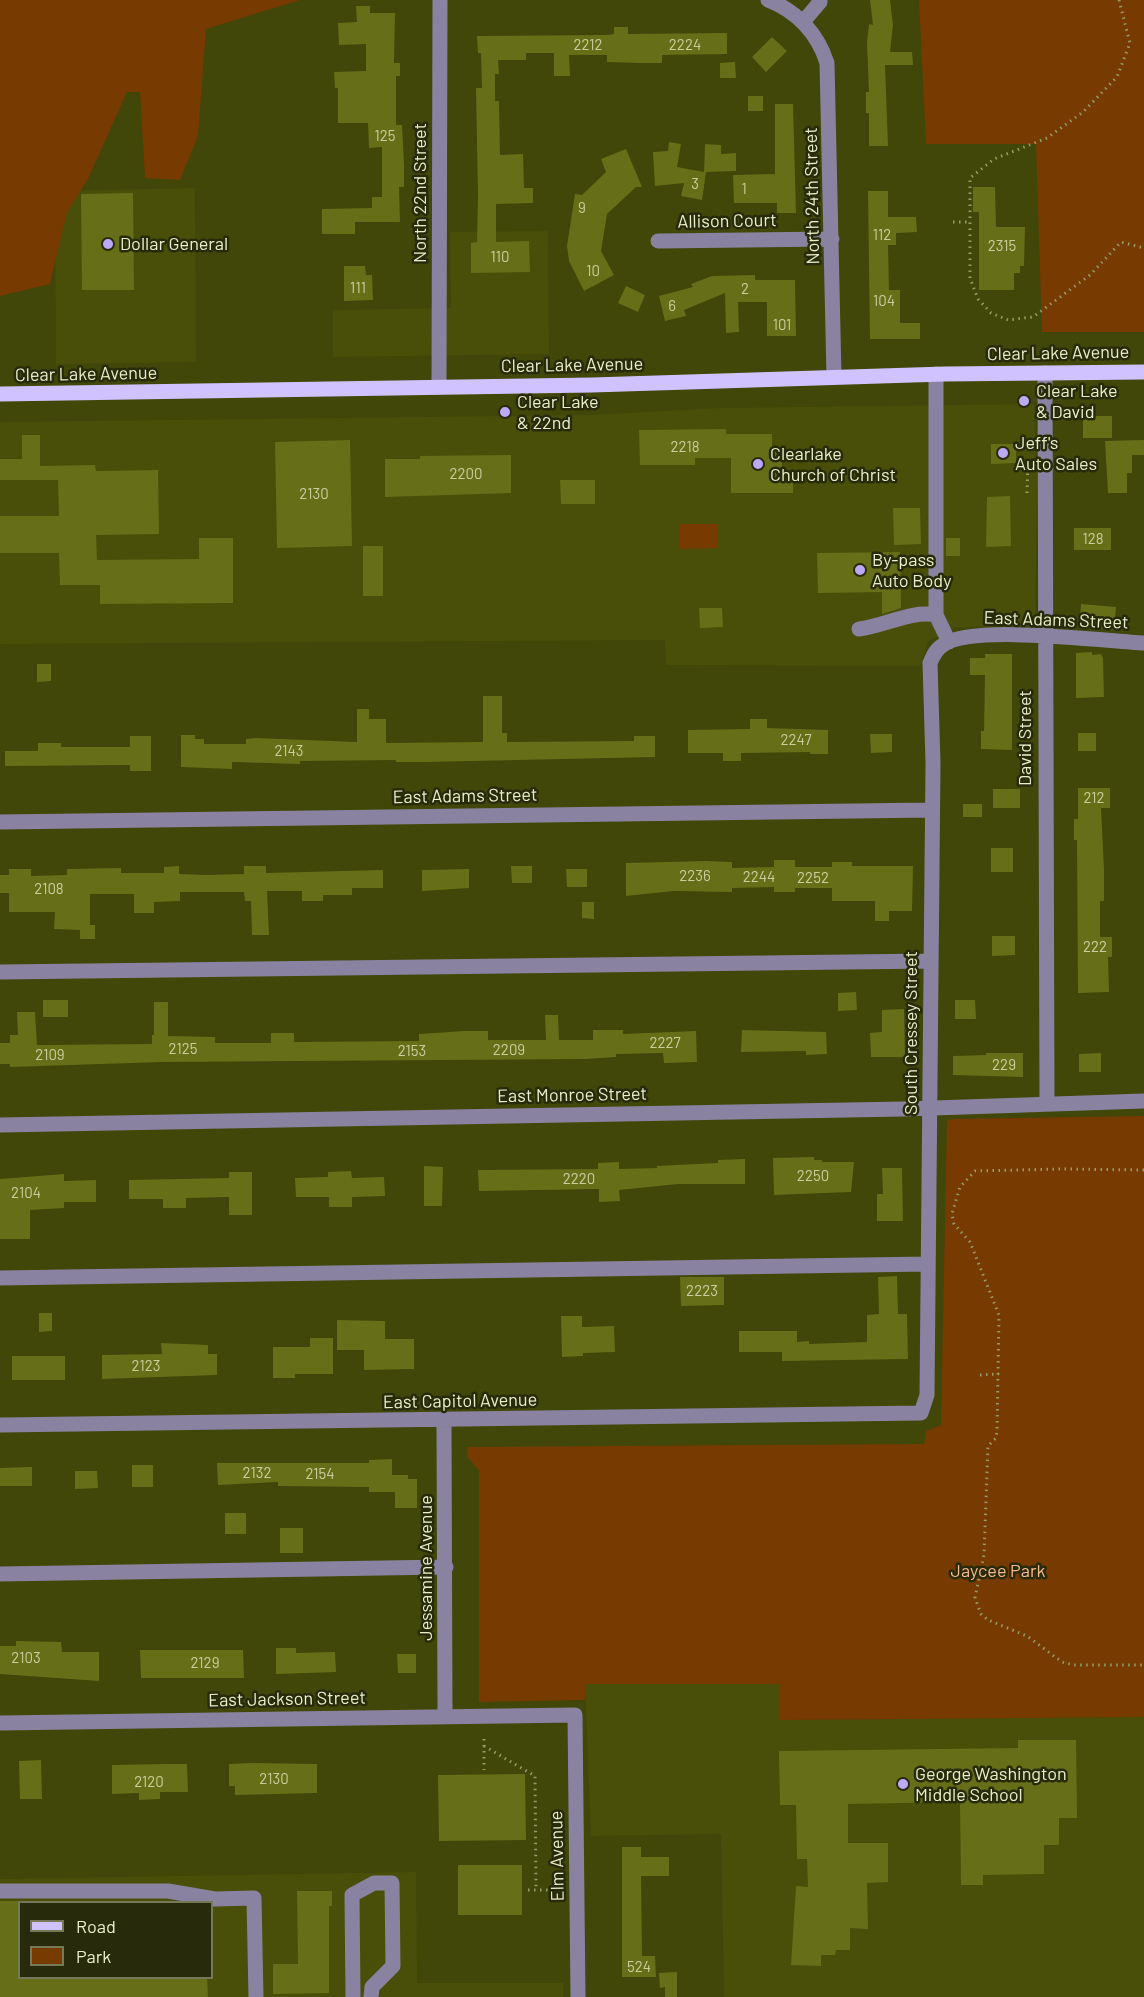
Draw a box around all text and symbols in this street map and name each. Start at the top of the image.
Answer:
house number: 2212 [573,36,603,54]
house number: 2224 [669,36,701,54]
street label: North 22nd Street [409,123,431,263]
house number: 125 [375,127,395,145]
street label: North 24th Street [800,127,824,265]
house number: 3 [691,175,699,193]
house number: 1 [741,180,747,198]
house number: 9 [578,199,586,217]
street label: Allison Court [677,209,777,233]
house number: 112 [873,226,891,244]
place label: Dollar General [120,233,228,255]
marker: Dollar General [101,237,115,251]
house number: 2315 [988,237,1016,255]
house number: 110 [490,248,510,266]
house number: 10 [586,262,600,280]
house number: 111 [350,279,366,297]
house number: 2 [741,280,749,298]
house number: 104 [873,292,895,310]
house number: 6 [668,297,676,315]
house number: 101 [773,316,791,334]
street label: Clear Lake Avenue [987,341,1129,365]
street label: Clear Lake Avenue [501,353,643,377]
street label: Clear Lake Avenue [15,362,157,386]
place label: Clear Lake & David [1036,380,1118,422]
place label: Clear Lake & 22nd [517,391,599,434]
marker: Clear Lake & David [1017,394,1031,408]
marker: Clear Lake & 22nd [498,405,512,419]
place label: Jeff's Auto Sales [1015,432,1097,474]
house number: 2218 [671,438,699,456]
place label: Clearlake Church of Christ [770,443,896,486]
marker: Jeff's Auto Sales [996,446,1010,460]
marker: Clearlake Church of Christ [751,457,765,471]
house number: 2200 [449,465,483,483]
house number: 2130 [299,485,329,503]
house number: 128 [1082,530,1104,548]
place label: By-pass Auto Body [872,549,951,592]
marker: By-pass Auto Body [853,563,867,577]
street label: East Adams Street [983,607,1129,633]
street label: David Street [1014,690,1036,786]
house number: 2247 [781,731,811,749]
house number: 2143 [274,742,304,760]
street label: East Adams Street [392,784,538,808]
house number: 212 [1083,789,1105,807]
house number: 2236 [679,867,711,885]
house number: 2244 [743,868,775,886]
house number: 2252 [797,869,829,887]
house number: 2108 [34,880,64,898]
house number: 222 [1083,938,1107,956]
street label: South Cressey Street [900,951,922,1115]
house number: 2227 [649,1034,681,1052]
house number: 2125 [169,1040,197,1058]
house number: 2209 [493,1041,525,1059]
house number: 2153 [398,1042,426,1060]
house number: 2109 [35,1046,65,1064]
house number: 229 [992,1056,1016,1074]
street label: East Monroe Street [497,1083,647,1107]
house number: 2250 [797,1167,829,1185]
house number: 2220 [563,1170,595,1188]
house number: 2104 [11,1184,41,1202]
house number: 2223 [686,1282,718,1300]
house number: 2123 [132,1357,160,1375]
street label: East Capitol Avenue [383,1389,537,1413]
house number: 2132 [243,1464,271,1482]
house number: 2154 [305,1465,335,1483]
street label: Jessamine Avenue [415,1495,437,1641]
park label: Jaycee Park [951,1560,1045,1582]
house number: 2103 [11,1649,41,1667]
house number: 2129 [191,1654,219,1672]
street label: East Jackson Street [208,1687,366,1711]
place label: George Washington Middle School [915,1763,1067,1806]
house number: 2130 [259,1770,289,1788]
house number: 2120 [134,1773,164,1791]
marker: George Washington Middle School [896,1777,910,1791]
street label: Elm Avenue [545,1810,569,1902]
legend [18,1901,213,1979]
text: Road [76,1915,116,1937]
text: Park [76,1945,111,1967]
house number: 524 [627,1958,651,1976]

